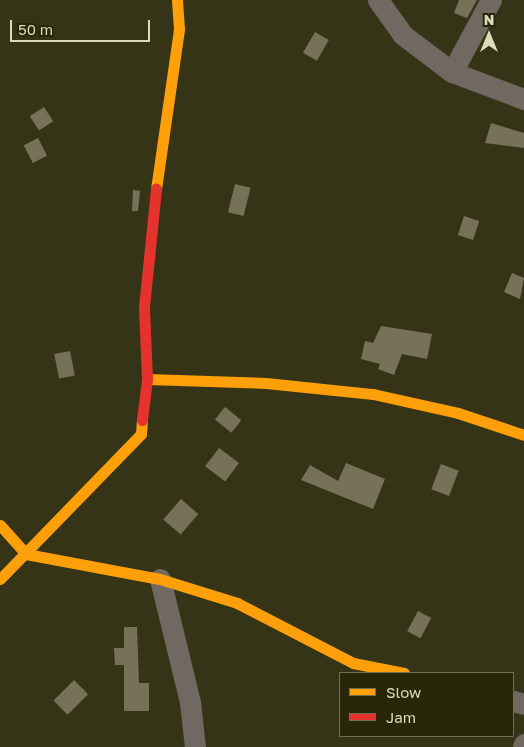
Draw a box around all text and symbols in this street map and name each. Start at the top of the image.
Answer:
scale bar [12,10,152,42]
north arrow [464,10,514,60]
text: N [484,11,494,28]
text: 50 m [18,20,53,38]
legend [339,672,514,737]
text: Slow [386,683,421,701]
text: Jam [386,708,416,726]

